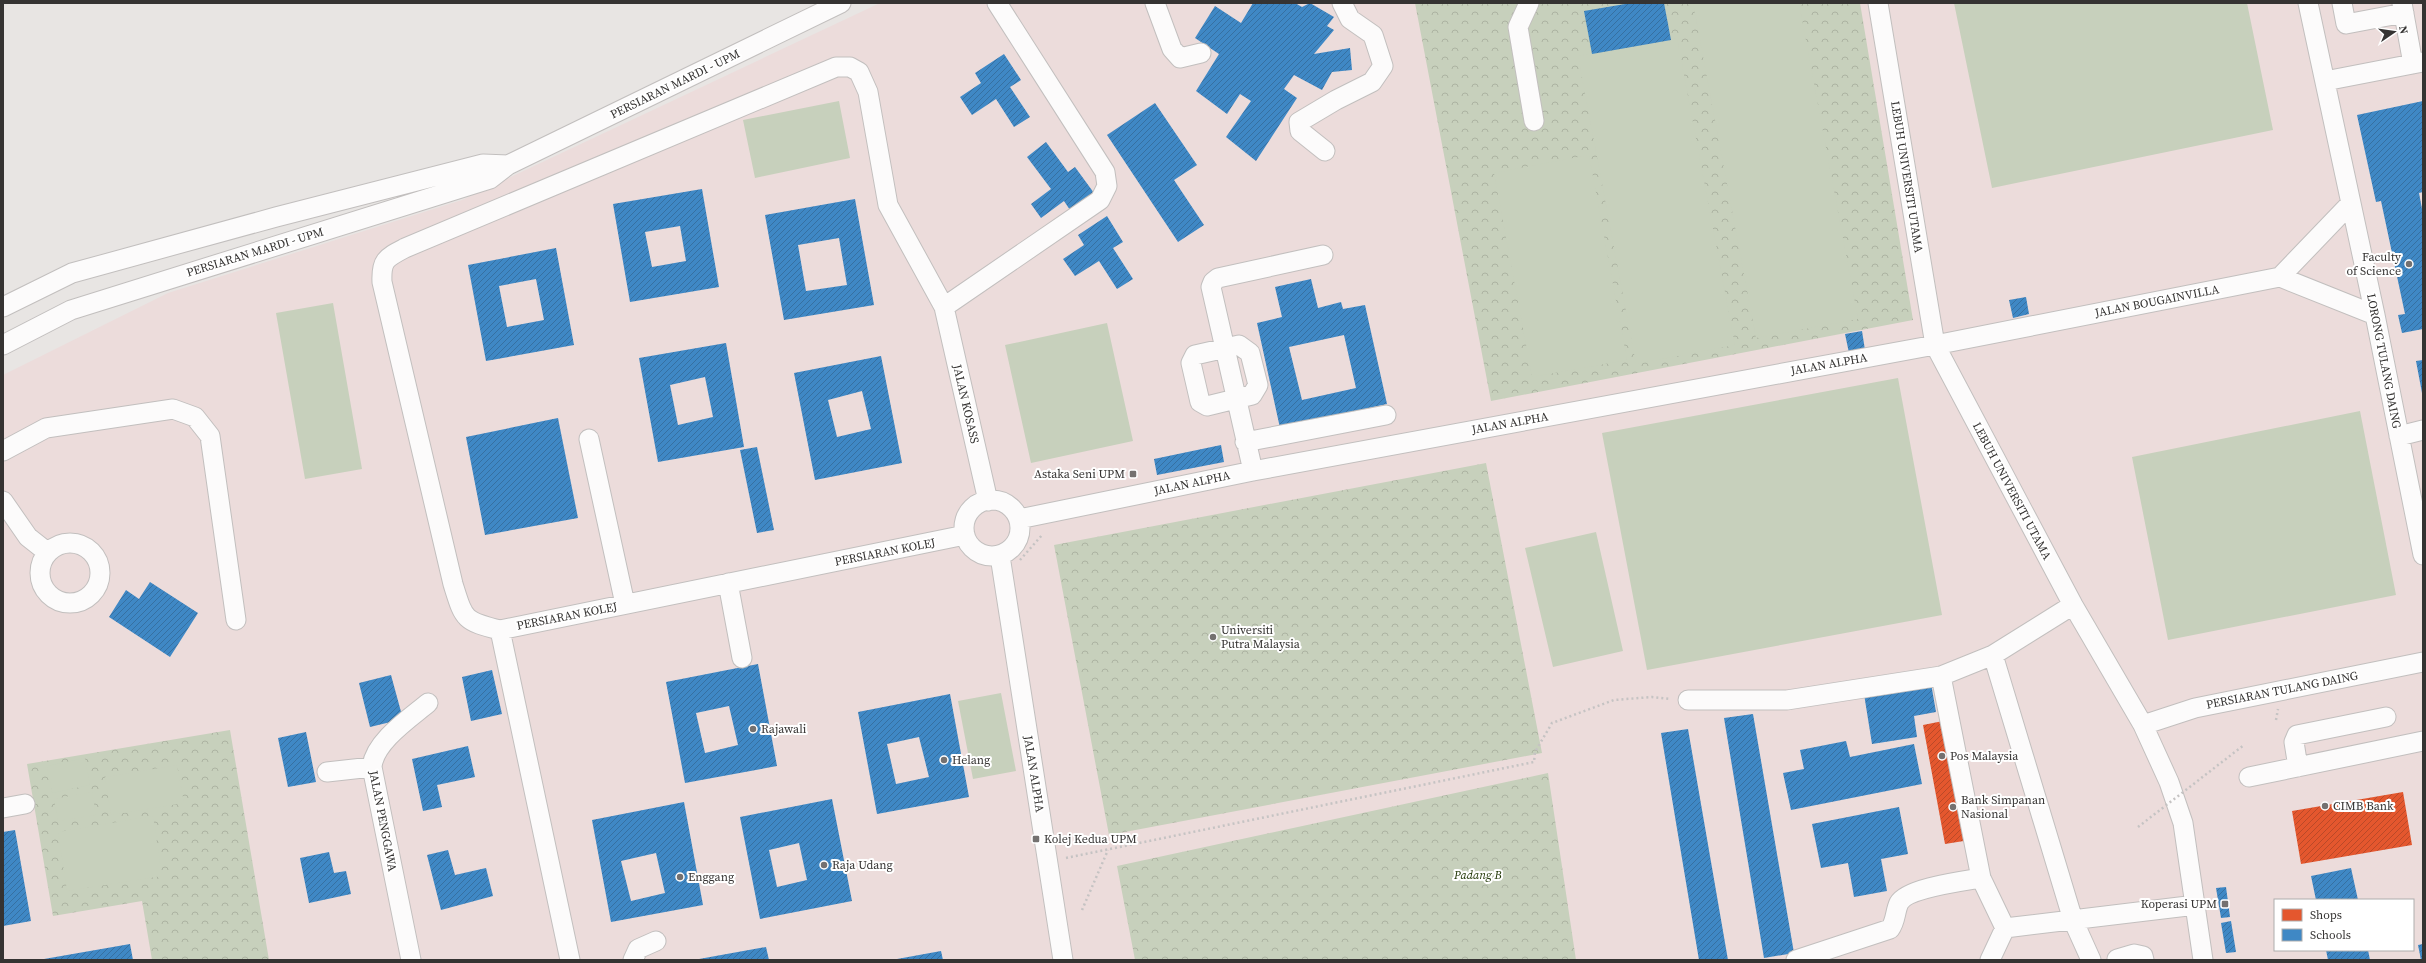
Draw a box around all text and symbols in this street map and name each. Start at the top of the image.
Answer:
north arrow [2374,12,2414,52]
text: N [2395,24,2411,35]
street label: PERSIARAN MARDI - UPM [607,45,743,122]
street label: LEBUH UNIVERSITI UTAMA [1887,100,1927,254]
street label: PERSIARAN MARDI - UPM [185,223,326,280]
place label: Faculty of Science [2346,249,2402,279]
marker: Faculty of Science [2404,259,2414,269]
street label: JALAN BOUGAINVILLA [2093,281,2221,321]
street label: LORONG TULANG DAING [2363,292,2405,430]
street label: JALAN ALPHA [1788,349,1869,379]
street label: JALAN KOSASS [949,362,983,445]
street label: JALAN ALPHA [1469,408,1550,438]
street label: LEBUH UNIVERSITI UTAMA [1969,419,2055,563]
place label: Astaka Seni UPM [1034,466,1125,482]
street label: JALAN ALPHA [1151,467,1232,499]
marker: Astaka Seni UPM [1128,469,1138,479]
street label: PERSIARAN KOLEJ [833,534,937,570]
street label: PERSIARAN KOLEJ [515,598,619,634]
place label: Universiti Putra Malaysia [1221,622,1301,652]
marker: Universiti Putra Malaysia [1208,632,1218,642]
street label: PERSIARAN TULANG DAING [2205,667,2359,713]
place label: Rajawali [761,721,807,737]
marker: Rajawali [748,724,758,734]
street label: JALAN ALPHA [1020,733,1048,814]
place label: Pos Malaysia [1950,748,2019,764]
marker: Pos Malaysia [1937,751,1947,761]
place label: Helang [952,752,990,768]
marker: Helang [939,755,949,765]
street label: JALAN PENGGAWA [365,768,401,873]
place label: Bank Simpanan Nasional [1961,792,2045,822]
place label: CIMB Bank [2333,798,2394,814]
marker: CIMB Bank [2320,801,2330,811]
marker: Bank Simpanan Nasional [1948,802,1958,812]
place label: Kolej Kedua UPM [1044,831,1137,847]
marker: Kolej Kedua UPM [1031,834,1041,844]
place label: Raja Udang [832,857,893,873]
marker: Raja Udang [819,860,829,870]
park label: Padang B [1453,867,1502,883]
place label: Enggang [688,869,734,885]
marker: Enggang [675,872,685,882]
place label: Koperasi UPM [2141,896,2217,912]
marker: Koperasi UPM [2220,899,2230,909]
legend [2274,899,2414,951]
text: Shops [2310,907,2342,923]
text: Schools [2310,927,2351,943]

